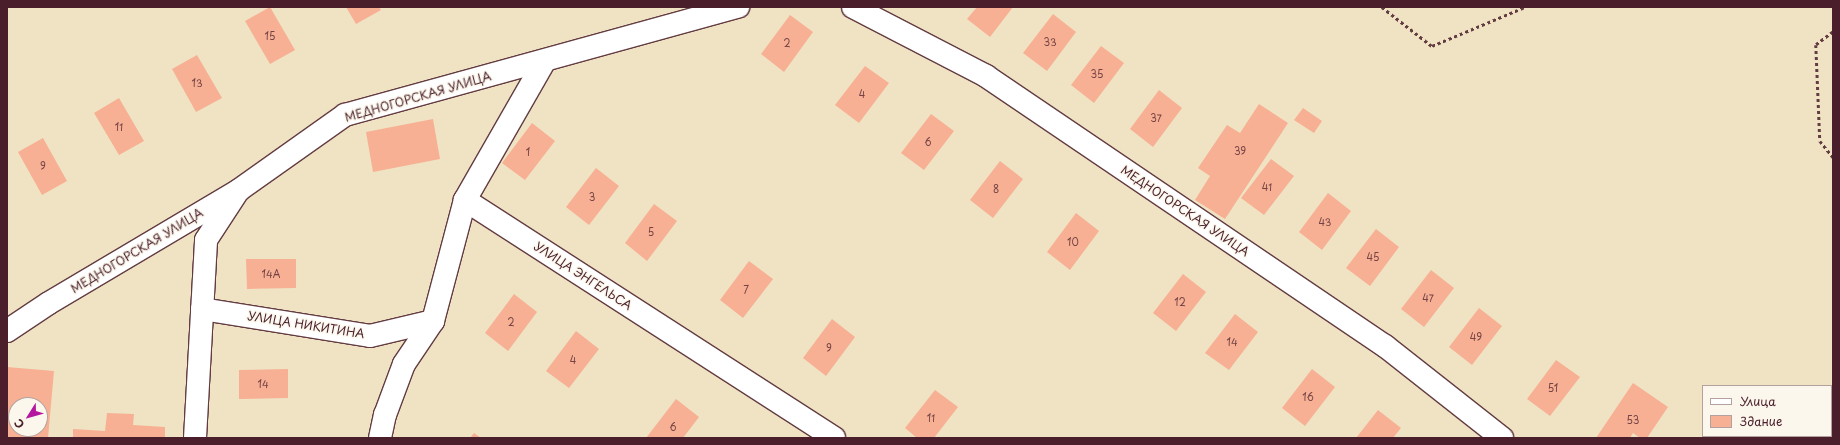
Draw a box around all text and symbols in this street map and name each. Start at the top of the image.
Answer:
house number: 15 [265,30,275,42]
house number: 33 [1043,36,1057,48]
house number: 2 [783,37,791,49]
house number: 35 [1091,68,1103,80]
street label: МЕДНОГОРСКАЯ УЛИЦА [343,69,493,125]
house number: 13 [191,77,203,89]
house number: 4 [859,88,865,100]
house number: 37 [1150,112,1162,124]
house number: 11 [115,121,123,133]
house number: 6 [924,136,932,148]
house number: 39 [1234,145,1246,157]
house number: 1 [526,146,530,158]
house number: 9 [40,160,46,172]
street label: МЕДНОГОРСКАЯ УЛИЦА [1118,163,1252,259]
house number: 41 [1262,181,1272,193]
house number: 8 [993,183,999,195]
house number: 3 [589,191,595,203]
street label: МЕДНОГОРСКАЯ УЛИЦА [68,206,206,296]
house number: 43 [1319,216,1331,228]
house number: 5 [648,226,654,238]
house number: 10 [1067,236,1079,248]
street label: УЛИЦА ЭНГЕЛЬСА [531,239,635,313]
house number: 45 [1367,251,1379,263]
house number: 14А [262,268,280,280]
house number: 7 [743,284,749,296]
house number: 47 [1422,292,1434,304]
house number: 12 [1174,296,1186,308]
street label: УЛИЦА НИКИТИНА [246,309,366,341]
house number: 2 [507,316,515,328]
house number: 49 [1470,331,1482,343]
house number: 14 [1226,336,1238,348]
house number: 9 [826,342,832,354]
house number: 4 [570,354,576,366]
house number: 14 [257,378,269,390]
house number: 51 [1548,382,1558,394]
legend [1702,385,1832,437]
house number: 16 [1302,391,1314,403]
text: Улица [1740,392,1776,410]
north arrow [8,397,48,437]
house number: 11 [927,412,935,424]
text: Здание [1740,412,1782,430]
house number: 53 [1627,414,1639,426]
text: С [10,415,28,432]
house number: 6 [669,421,677,433]

